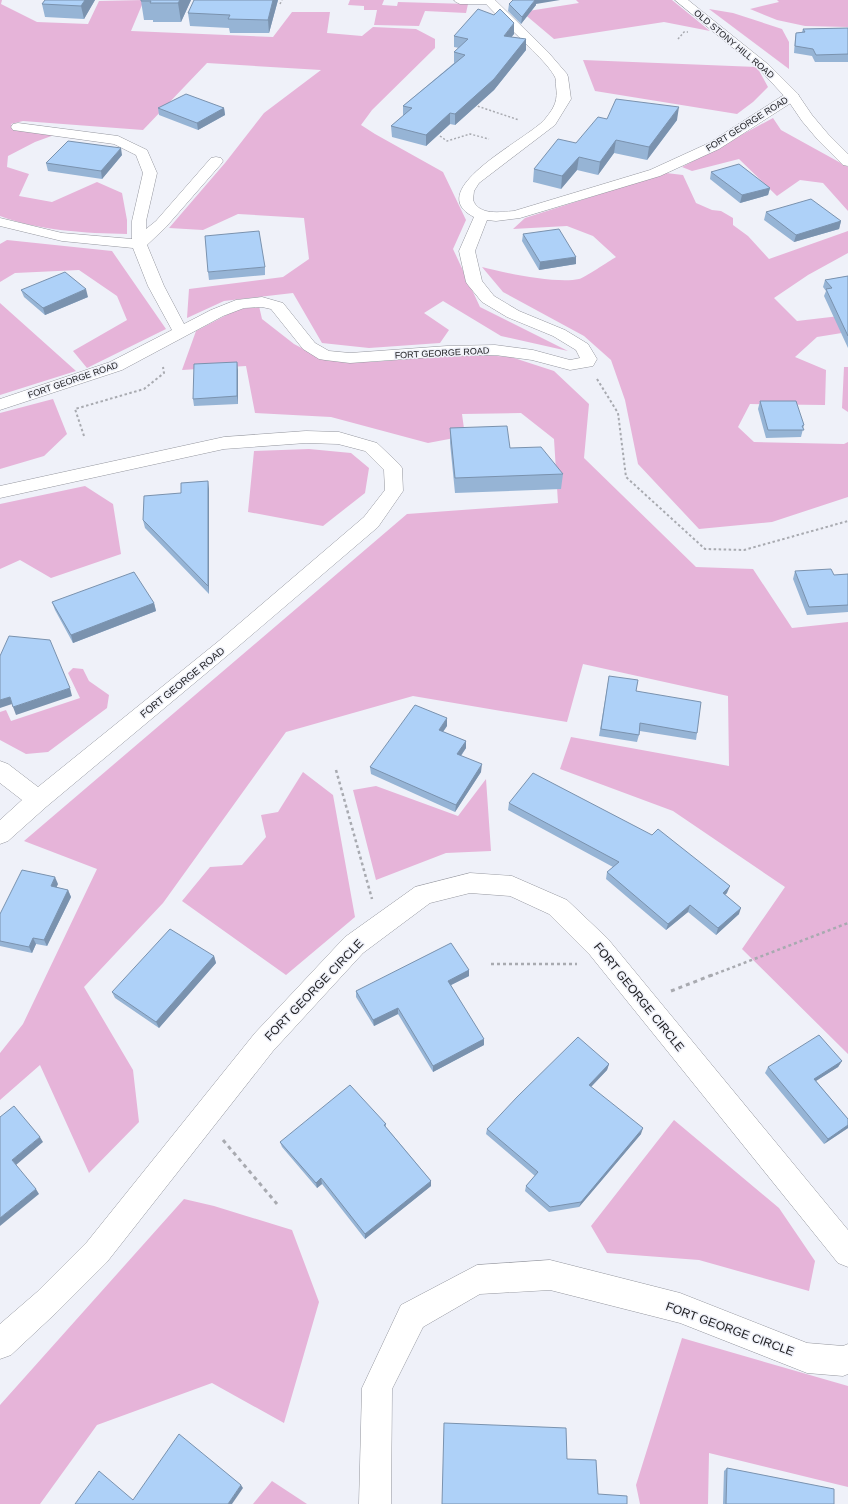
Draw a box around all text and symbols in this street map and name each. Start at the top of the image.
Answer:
street label: OLD STONY HILL ROAD [692,8,776,81]
street label: FORT GEORGE ROAD [704,94,790,153]
street label: FORT GEORGE ROAD [394,346,490,360]
street label: FORT GEORGE ROAD [27,360,120,400]
street label: FORT GEORGE ROAD [138,645,227,720]
street label: FORT GEORGE CIRCLE [262,936,366,1044]
street label: FORT GEORGE CIRCLE [591,940,687,1054]
street label: FORT GEORGE CIRCLE [664,1299,796,1359]

